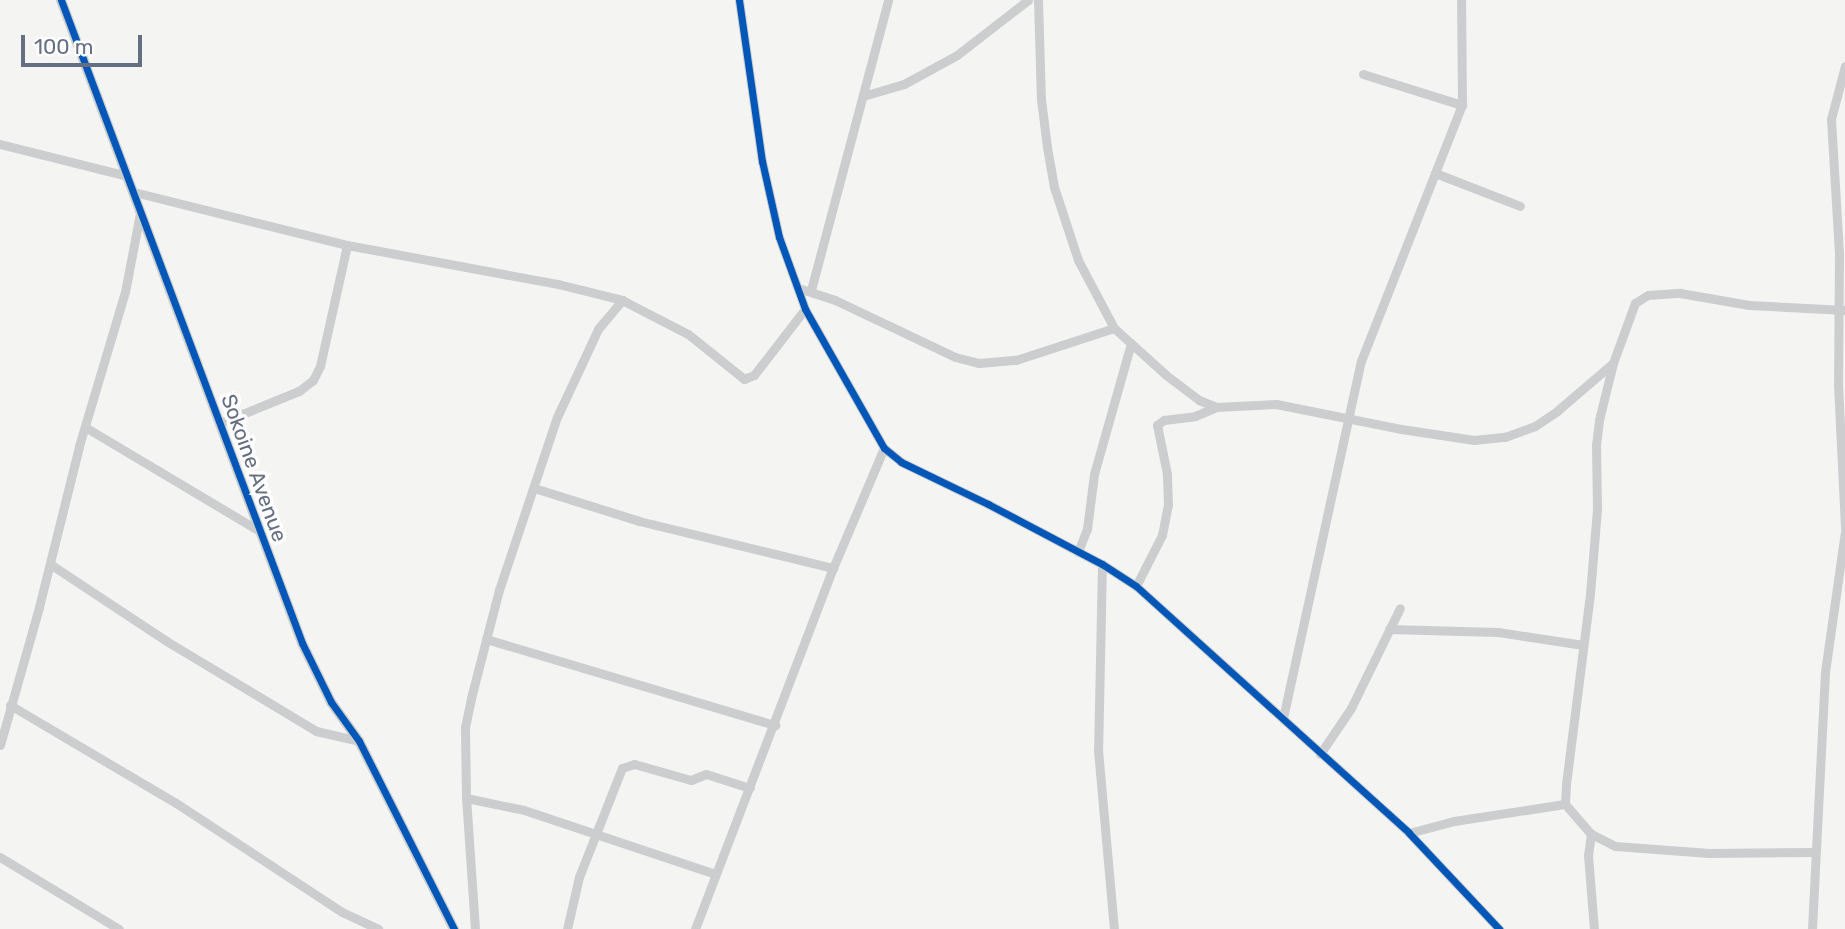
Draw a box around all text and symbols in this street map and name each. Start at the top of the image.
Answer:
scale bar [24,21,145,65]
text: 100 m [34,34,93,59]
street label: Sokoine Avenue [216,391,292,545]

